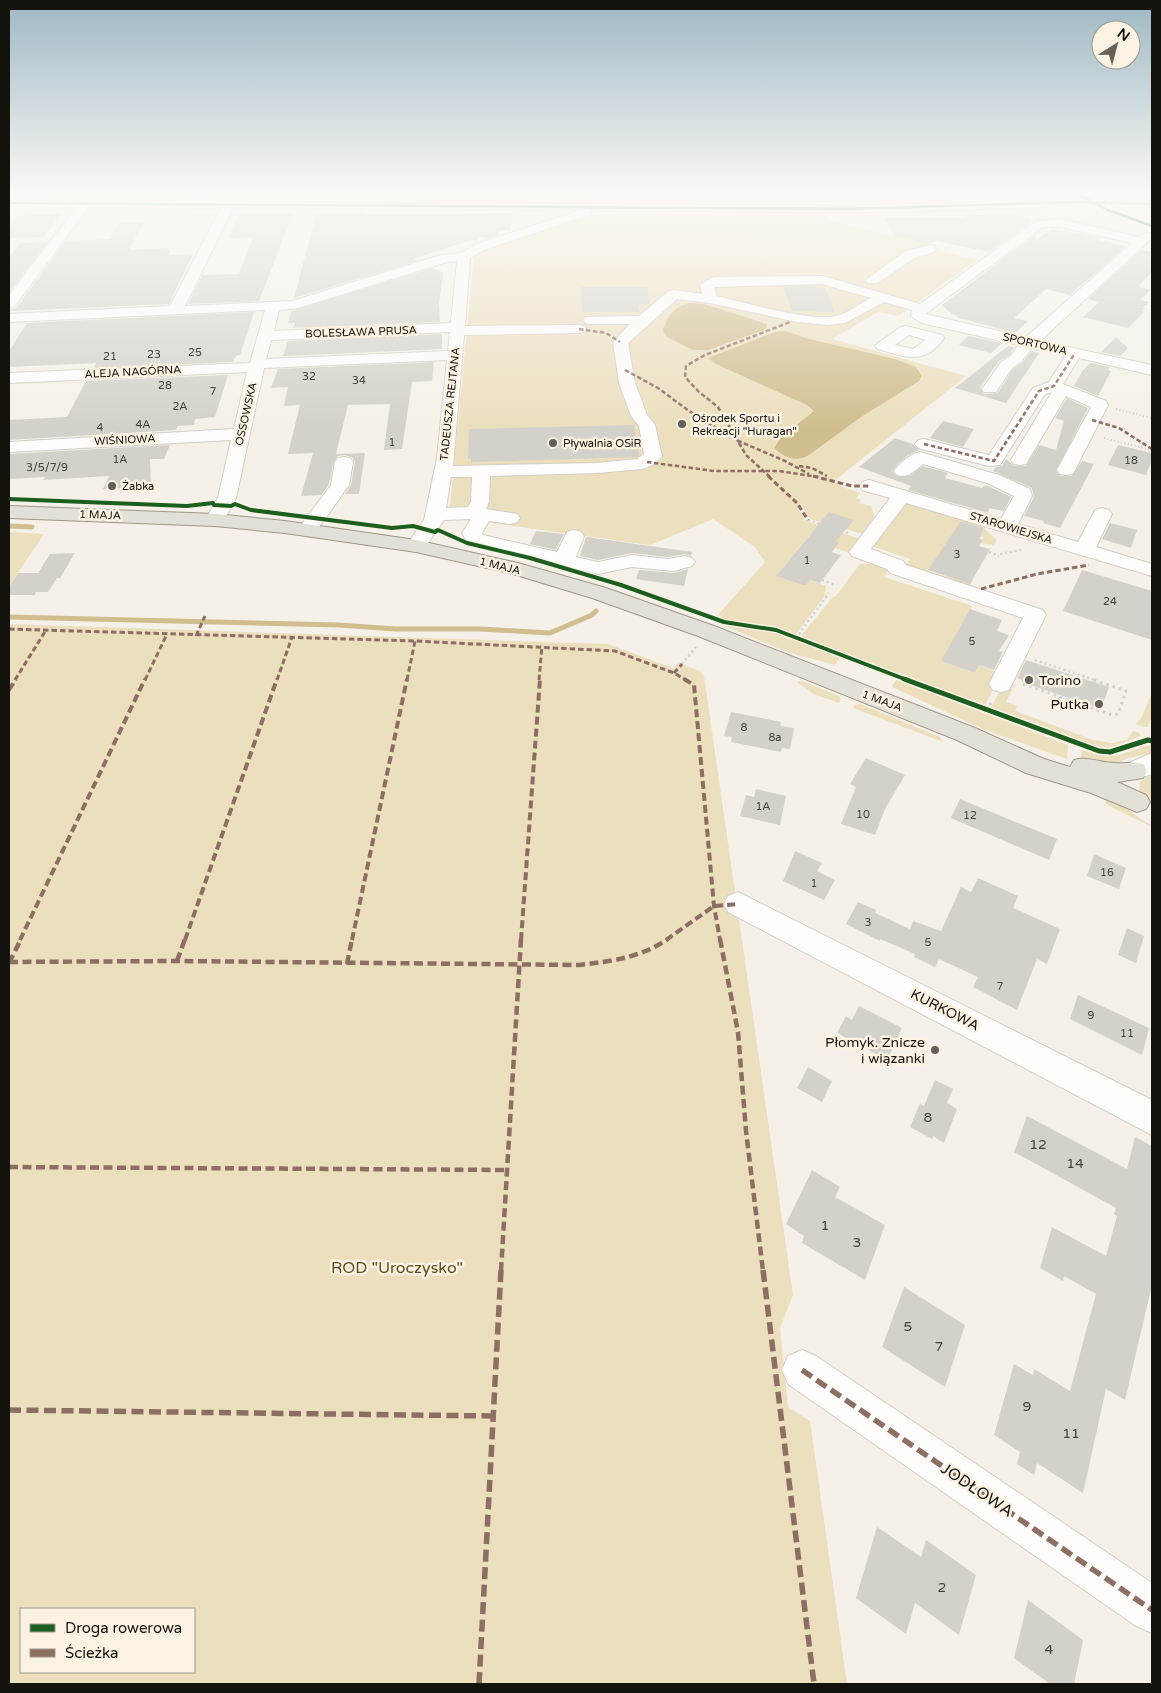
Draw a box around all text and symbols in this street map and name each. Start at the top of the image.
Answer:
north arrow [1091,20,1141,70]
text: N [1114,25,1133,45]
street label: BOLESŁAWA PRUSA [305,324,417,340]
street label: SPORTOWA [1002,330,1068,358]
house number: 25 [188,346,202,359]
street label: TADEUSZA REJTANA [438,347,462,461]
house number: 23 [147,348,161,361]
house number: 21 [103,350,117,363]
street label: ALEJA NAGÓRNA [84,362,182,381]
house number: 32 [302,370,316,383]
house number: 34 [352,374,366,387]
house number: 28 [158,379,172,392]
street label: OSSOWSKA [232,381,260,447]
house number: 7 [210,385,217,398]
house number: 2A [172,400,188,413]
place label: Ośrodek Sportu i Rekreacji "Huragan" [692,412,797,438]
house number: 4A [135,418,151,431]
marker: Ośrodek Sportu i Rekreacji "Huragan" [676,418,688,430]
house number: 4 [97,421,104,434]
street label: WIŚNIOWA [94,431,156,448]
house number: 1 [389,436,395,449]
marker: Pływalnia OSiR [547,437,559,449]
place label: Pływalnia OSiR [563,437,641,450]
house number: 1A [112,453,128,466]
house number: 18 [1124,454,1138,467]
house number: 3/5/7/9 [26,461,68,474]
marker: Żabka [106,480,118,492]
place label: Żabka [122,480,154,493]
street label: 1 MAJA [79,508,121,522]
street label: STAROWIEJSKA [968,509,1054,547]
house number: 3 [954,548,961,561]
house number: 1 [804,554,810,567]
street label: 1 MAJA [478,555,522,577]
house number: 24 [1103,595,1117,608]
house number: 5 [969,635,976,648]
place label: Torino [1039,672,1081,689]
marker: Torino [1023,674,1035,686]
street label: 1 MAJA [860,687,904,715]
place label: Putka [1050,696,1089,713]
marker: Putka [1093,698,1105,710]
house number: 8 [741,721,748,734]
house number: 8a [768,731,782,744]
house number: 1A [755,800,771,813]
house number: 10 [856,808,870,821]
house number: 12 [963,809,977,822]
house number: 16 [1100,866,1114,879]
house number: 1 [811,877,817,890]
house number: 3 [865,916,872,929]
house number: 5 [925,936,932,949]
house number: 7 [997,980,1004,993]
street label: KURKOWA [908,985,982,1035]
house number: 9 [1088,1009,1095,1022]
house number: 11 [1120,1027,1134,1040]
place label: Płomyk. Znicze i wiązanki [825,1034,925,1067]
marker: Płomyk. Znicze i wiązanki [929,1044,941,1056]
house number: 8 [924,1109,933,1126]
house number: 12 [1029,1136,1047,1153]
house number: 14 [1066,1155,1084,1172]
house number: 1 [821,1217,829,1234]
house number: 3 [853,1234,861,1251]
park label: ROD "Uroczysko" [331,1258,463,1278]
house number: 5 [904,1318,912,1335]
house number: 7 [935,1338,943,1355]
house number: 9 [1023,1398,1031,1415]
house number: 11 [1062,1425,1080,1442]
street label: JODŁOWA [937,1459,1017,1521]
house number: 2 [938,1579,946,1596]
legend [20,1608,195,1673]
text: Droga rowerowa [65,1619,182,1637]
house number: 4 [1045,1641,1054,1658]
text: Ścieżka [65,1644,118,1662]

